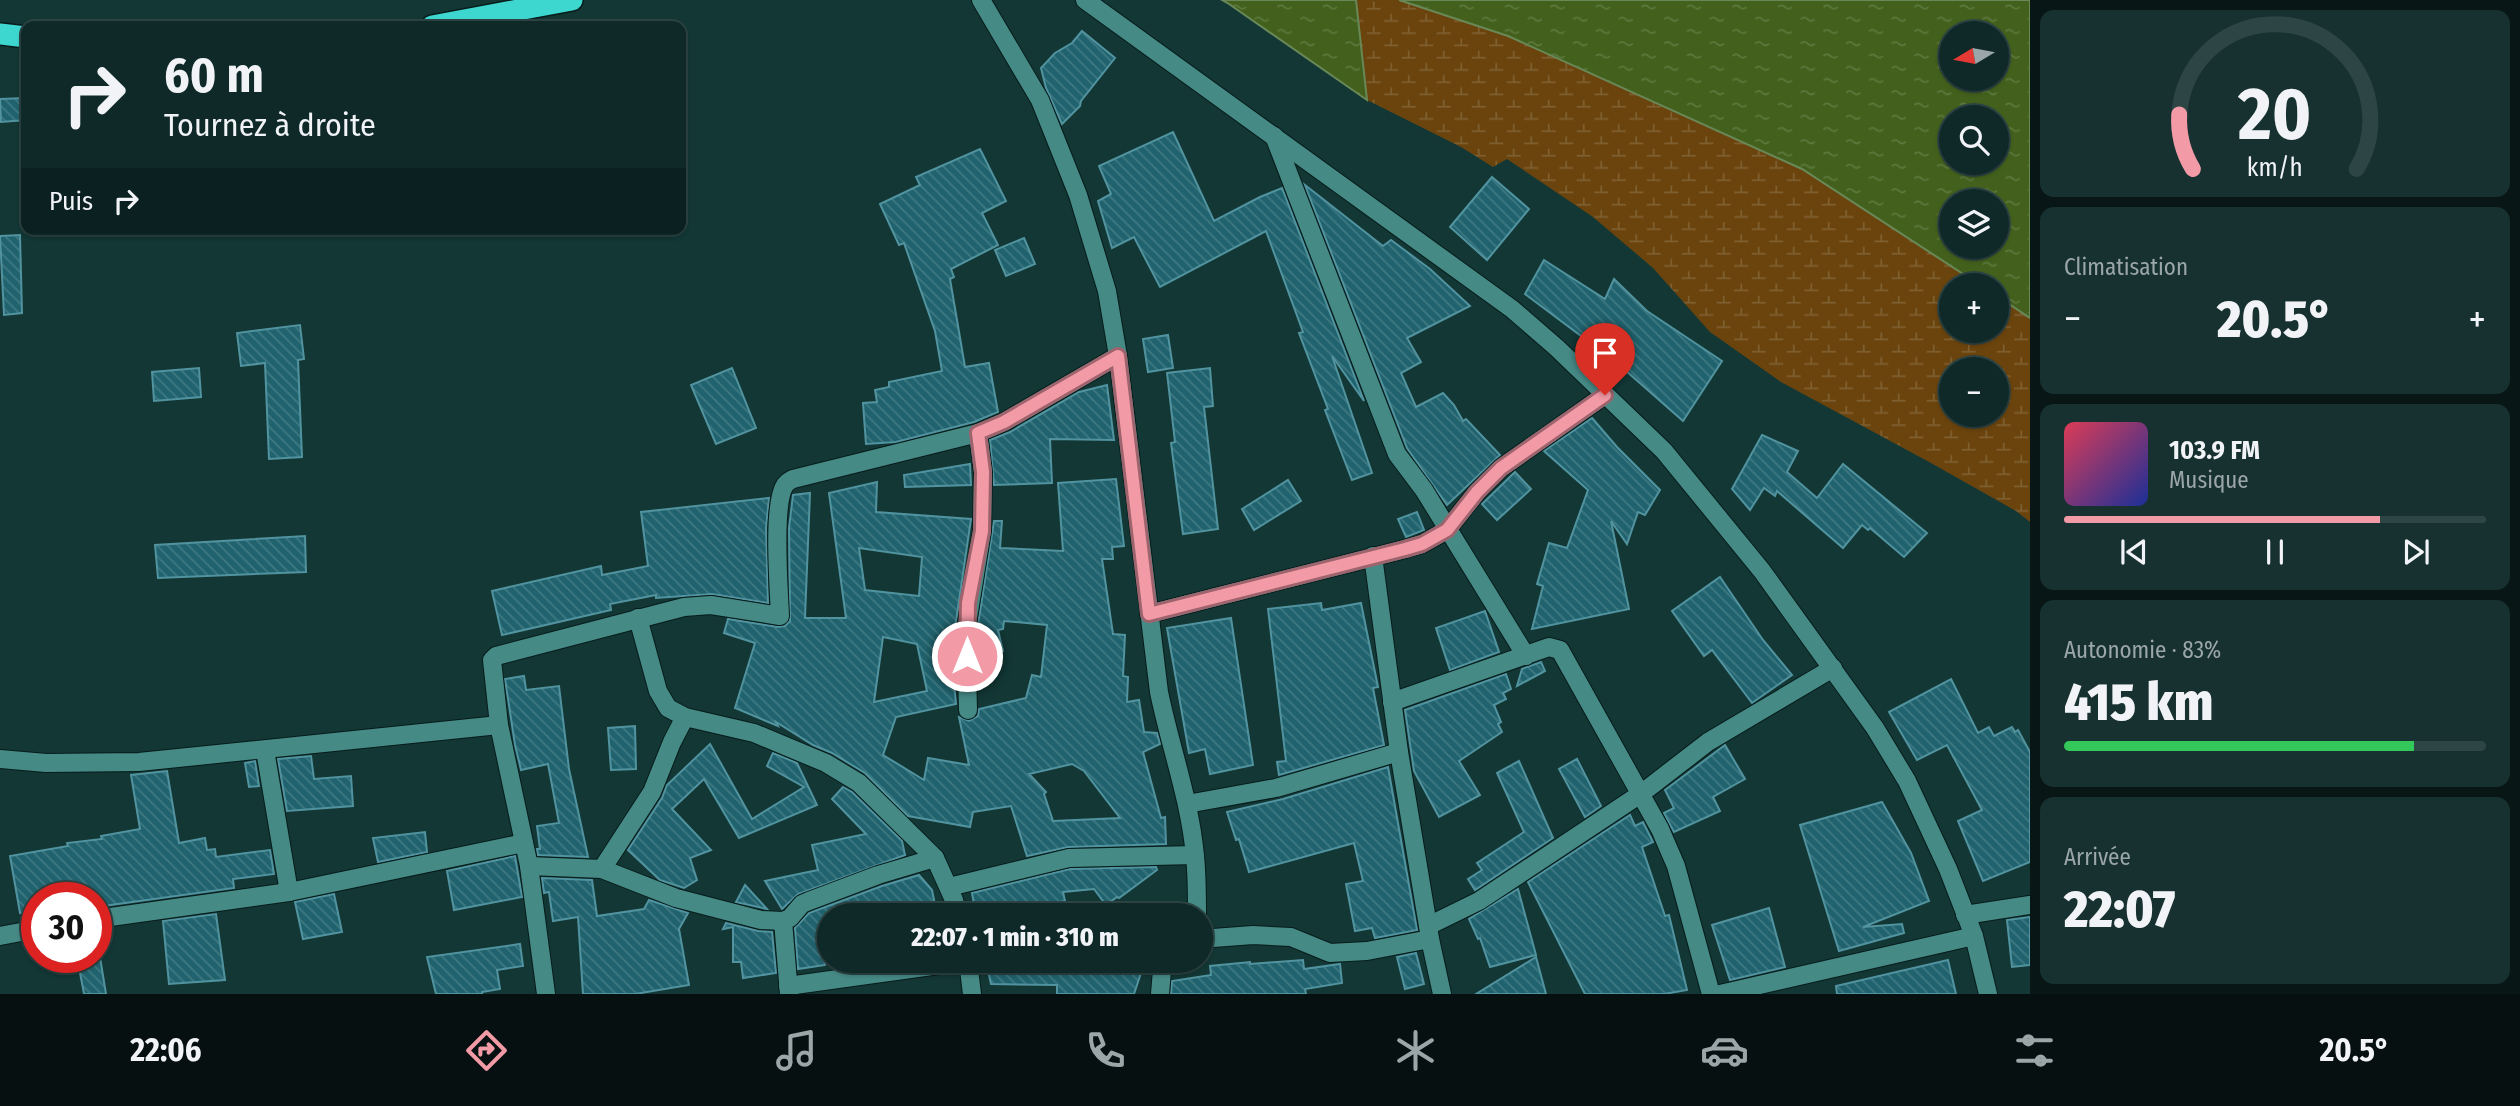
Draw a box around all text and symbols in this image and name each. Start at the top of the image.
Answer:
north arrow [1939,21,2009,91]
map controls [1939,21,2009,427]
text: 60 m [164,46,264,105]
icon: right [49,49,140,140]
text: 20 [2237,72,2312,159]
button: search [1939,105,2009,175]
text: Tournez à droite [164,106,376,144]
text: km/h [2247,153,2303,183]
icon: right [107,182,145,220]
text: Puis [49,186,93,217]
button: layers [1939,189,2009,259]
text: Climatisation [2064,253,2188,281]
button: + [1939,273,2009,343]
text: 20.5° [2217,288,2333,351]
text: − [2064,296,2081,342]
text: + [2469,296,2486,342]
pin [1575,323,1635,395]
icon: arrive [1586,334,1624,372]
button: − [1939,357,2009,427]
text: 103.9 FM [2169,435,2260,466]
text: Musique [2169,466,2249,494]
icon: previous [2115,533,2153,571]
icon: pause [2256,533,2294,571]
icon: next [2397,533,2435,571]
position arrow [930,619,1004,693]
text: Autonomie · 83% [2064,636,2221,664]
text: 415 km [2064,671,2213,734]
text: Arrivée [2064,843,2131,871]
text: 22:07 [2064,878,2175,941]
speed limit sign: 30 [21,882,112,973]
text: 22:07 · 1 min · 310 m [911,922,1119,953]
icon: directions [462,1026,511,1075]
icon: music [772,1026,821,1075]
icon: phone [1081,1026,1130,1075]
icon: climate [1391,1026,1440,1075]
icon: car [1700,1026,1749,1075]
icon: filters [2010,1026,2059,1075]
text: 22:06 [130,1031,201,1069]
text: 20.5° [2319,1031,2390,1069]

